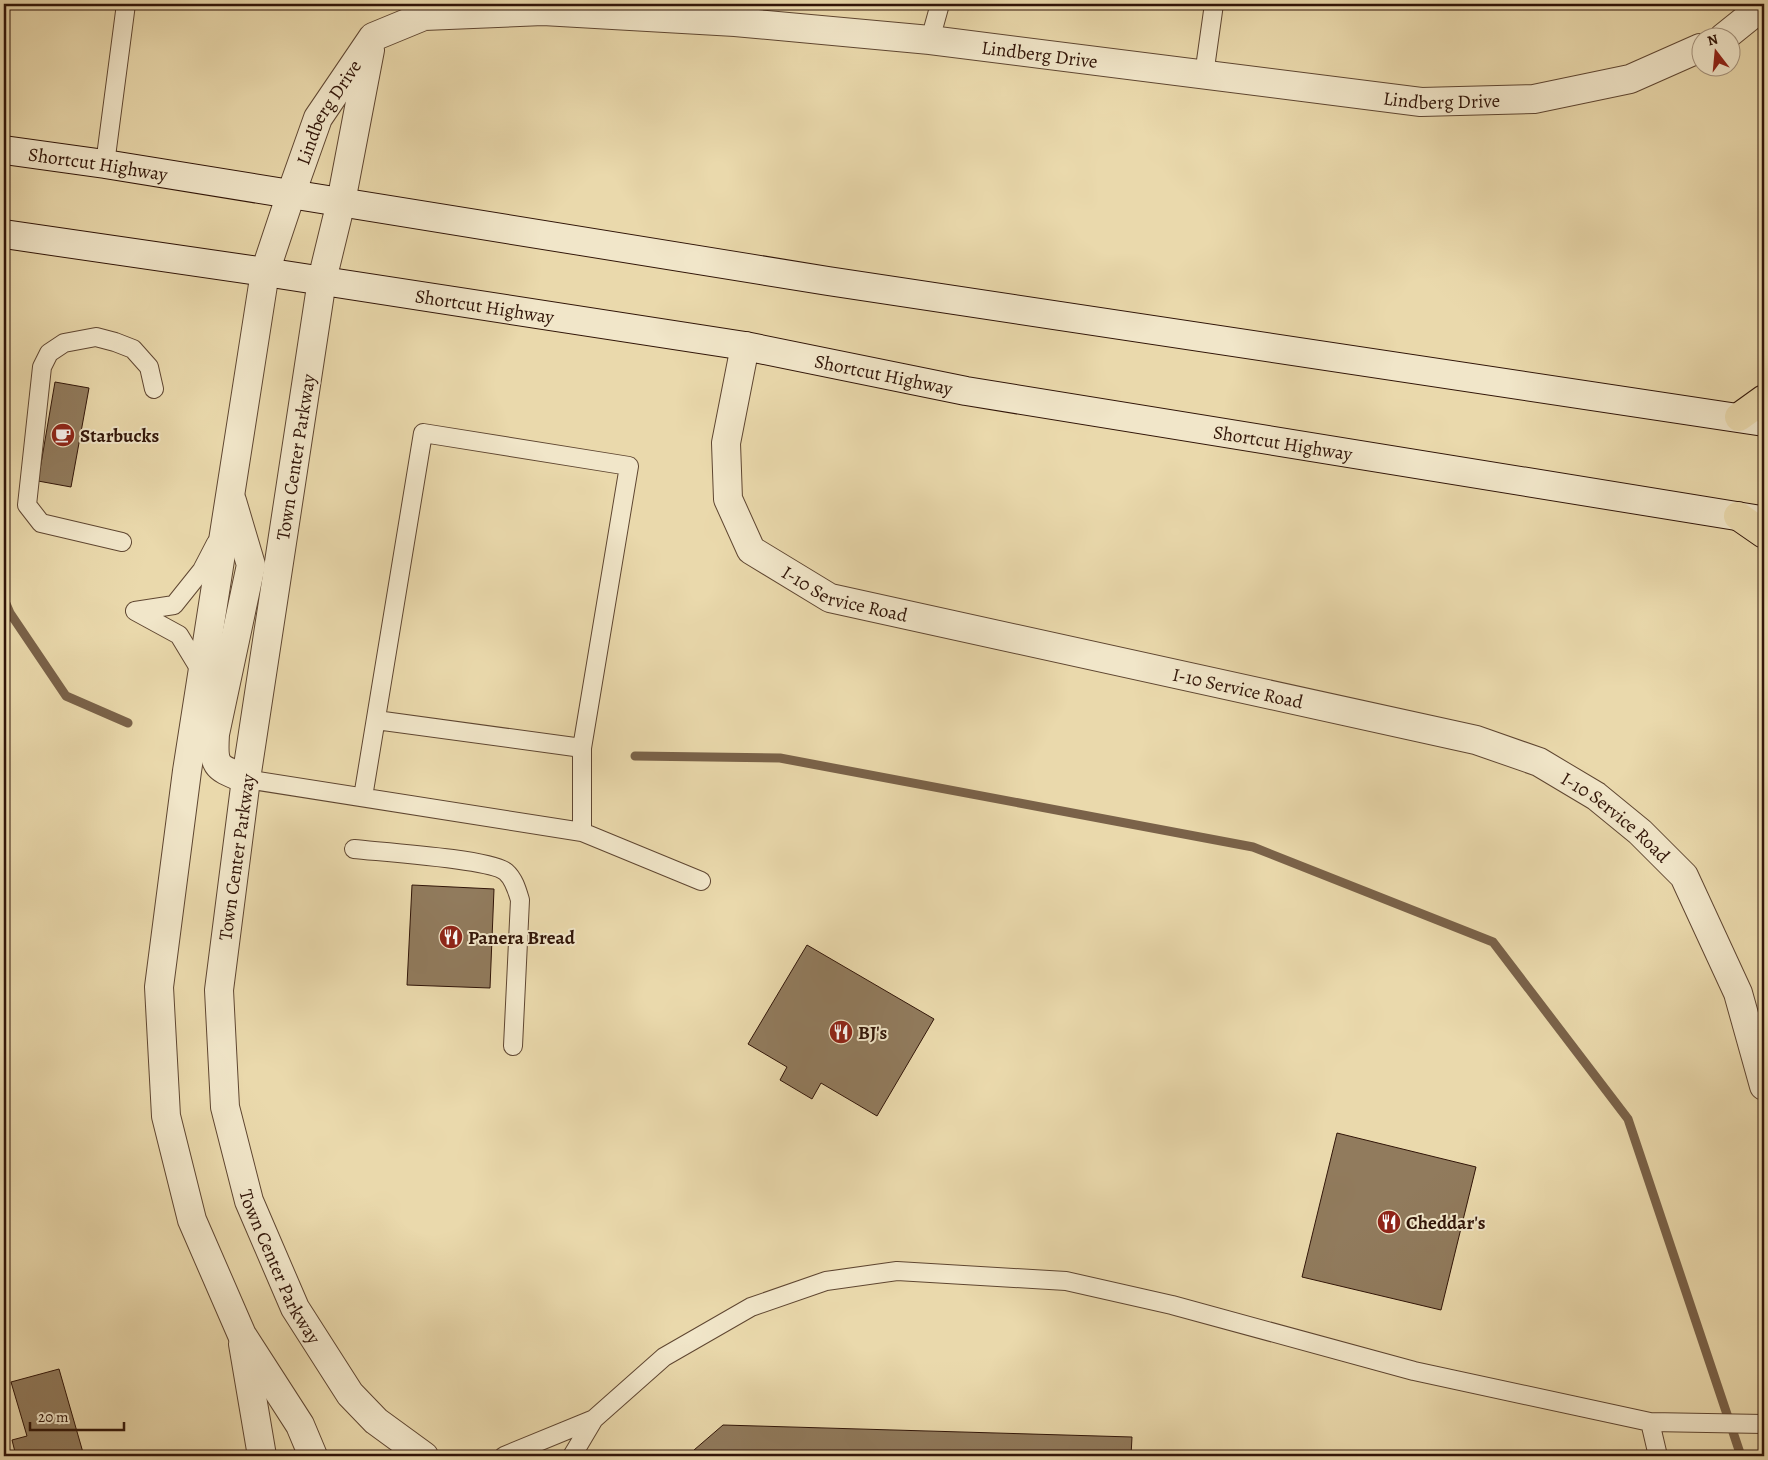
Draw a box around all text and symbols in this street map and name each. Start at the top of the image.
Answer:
north arrow [1690,28,1740,78]
text: N [1705,29,1720,51]
street label: Lindberg Drive [980,35,1099,75]
street label: Lindberg Drive [290,55,368,169]
street label: Lindberg Drive [1382,85,1500,116]
street label: Shortcut Highway [27,142,170,188]
street label: Shortcut Highway [413,283,556,330]
street label: Shortcut Highway [812,348,955,402]
street label: Town Center Parkway [270,372,322,542]
street label: Shortcut Highway [1211,419,1355,468]
cafe icon: Starbucks [50,422,76,448]
place label: Starbucks [80,423,159,449]
street label: I-10 Service Road [777,560,911,629]
street label: I-10 Service Road [1170,662,1306,716]
street label: I-10 Service Road [1556,766,1676,869]
street label: Town Center Parkway [212,772,262,942]
restaurant icon: Panera Bread [438,924,464,950]
place label: Panera Bread [468,925,576,951]
restaurant icon: BJ's [828,1019,854,1045]
place label: BJ's [858,1020,888,1046]
street label: Town Center Parkway [233,1187,327,1350]
restaurant icon: Cheddar's [1376,1209,1402,1235]
place label: Cheddar's [1406,1210,1486,1236]
scale bar [30,1400,124,1432]
text: 20 m [38,1407,69,1427]

